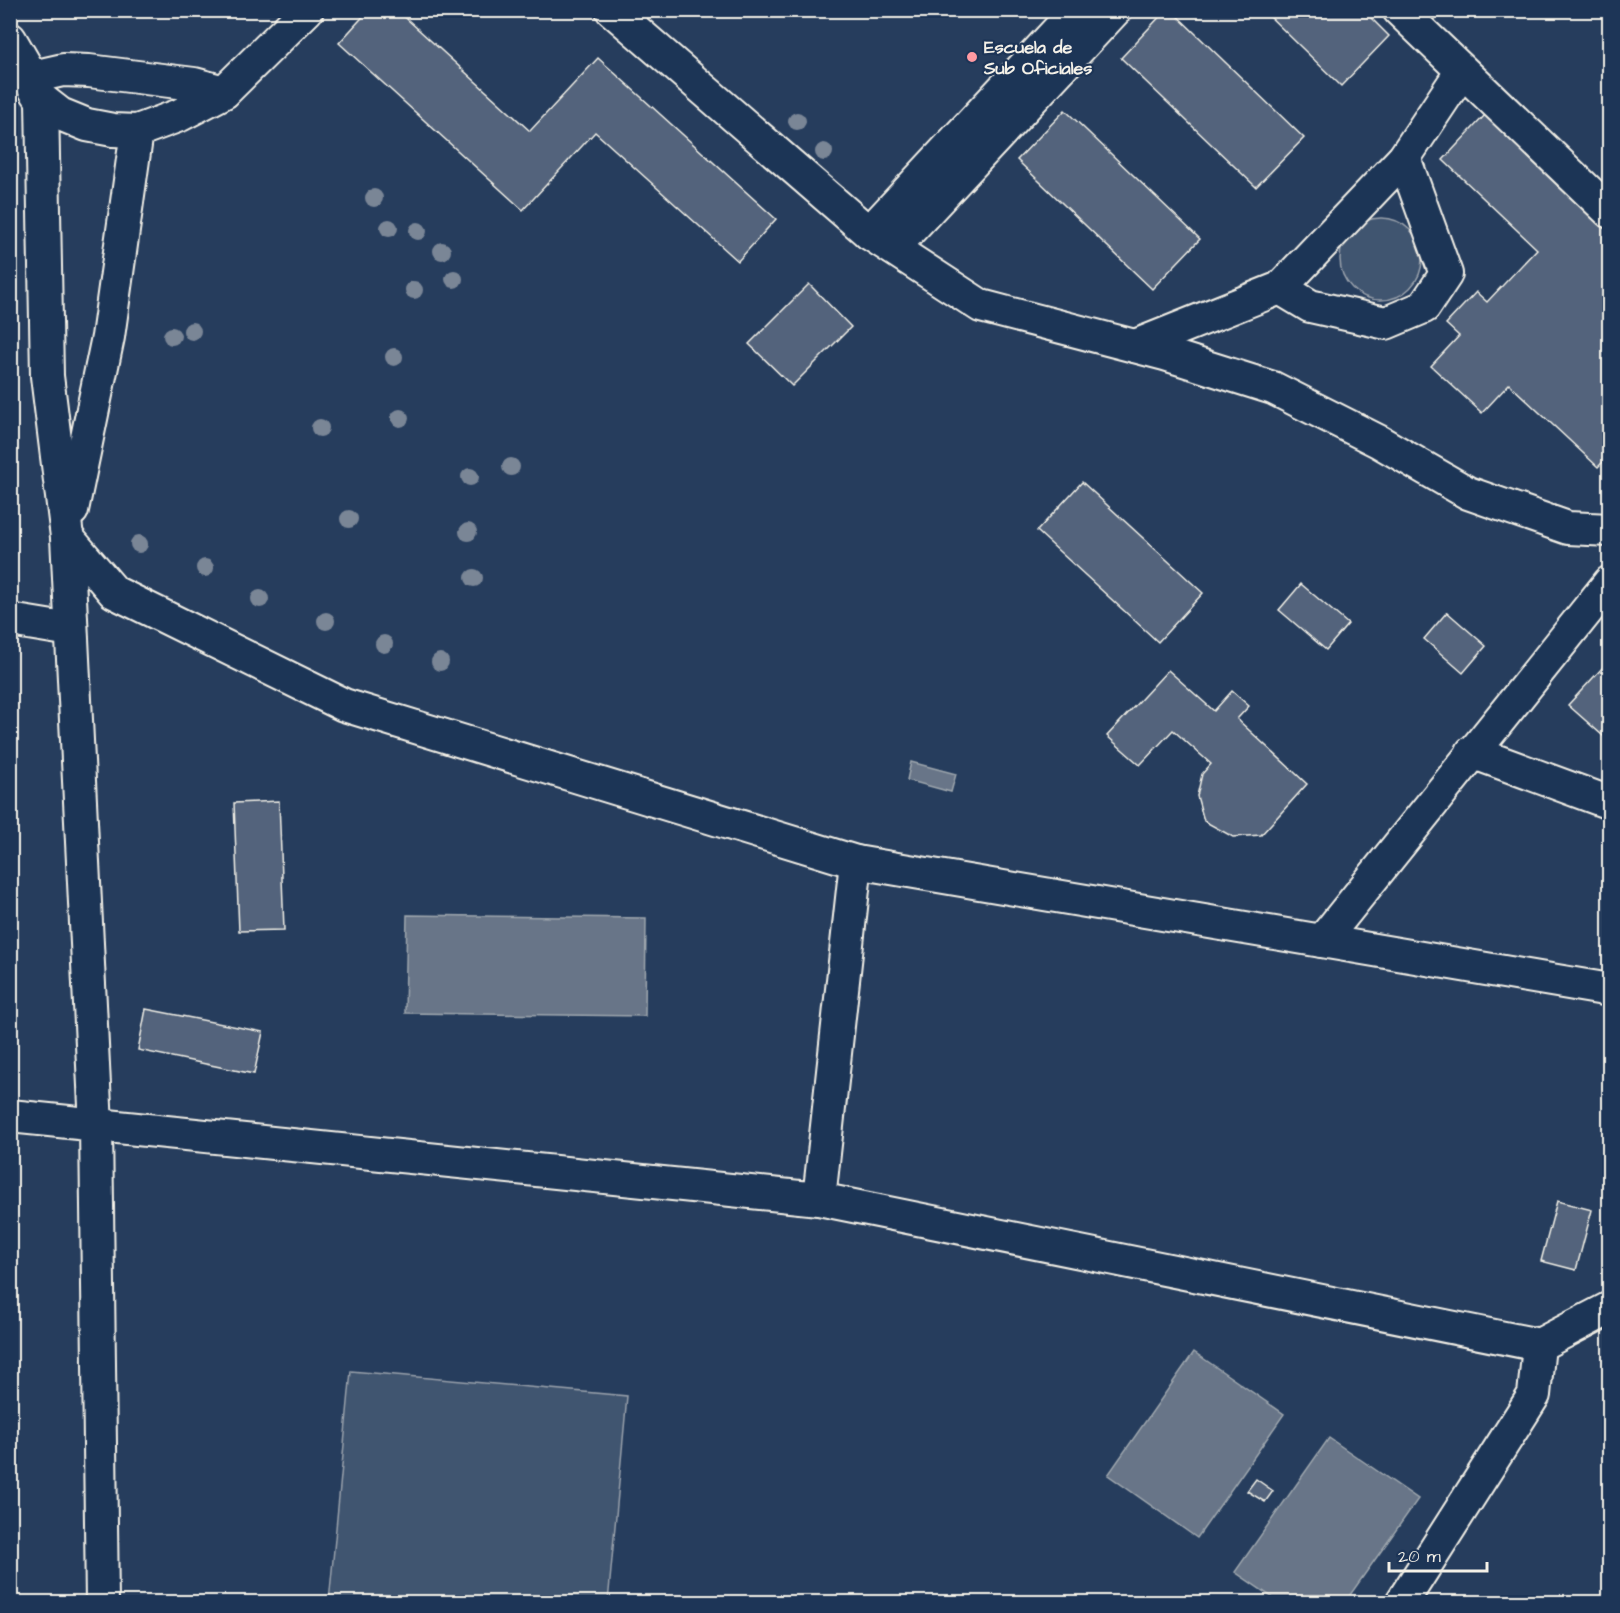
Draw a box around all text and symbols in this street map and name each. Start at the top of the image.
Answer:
place label: Escuela de Sub Oficiales [983,35,1092,81]
marker: Escuela de Sub Oficiales [965,50,979,64]
scale bar [1389,1535,1486,1573]
text: 20 m [1398,1544,1441,1569]

